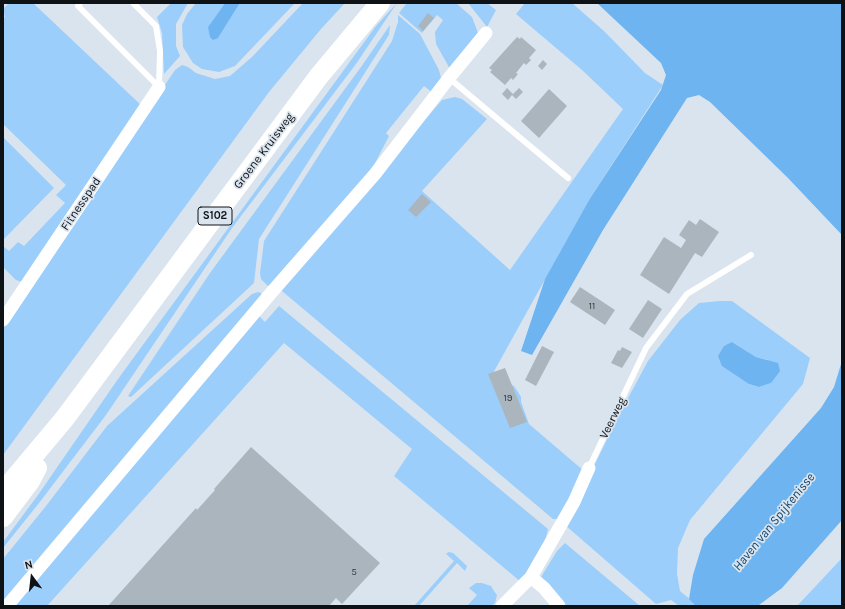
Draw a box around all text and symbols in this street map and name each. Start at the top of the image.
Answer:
street label: Groene Kruisweg [231,110,297,192]
street label: Fitnesspad [58,175,104,233]
road number: S102 [198,207,232,225]
house number: 11 [589,300,595,312]
house number: 19 [503,392,513,404]
street label: Veerweg [597,395,629,441]
water label: Haven van Spijkenisse [730,470,818,574]
north arrow [12,557,52,597]
text: N [23,558,34,572]
house number: 5 [351,566,357,578]

